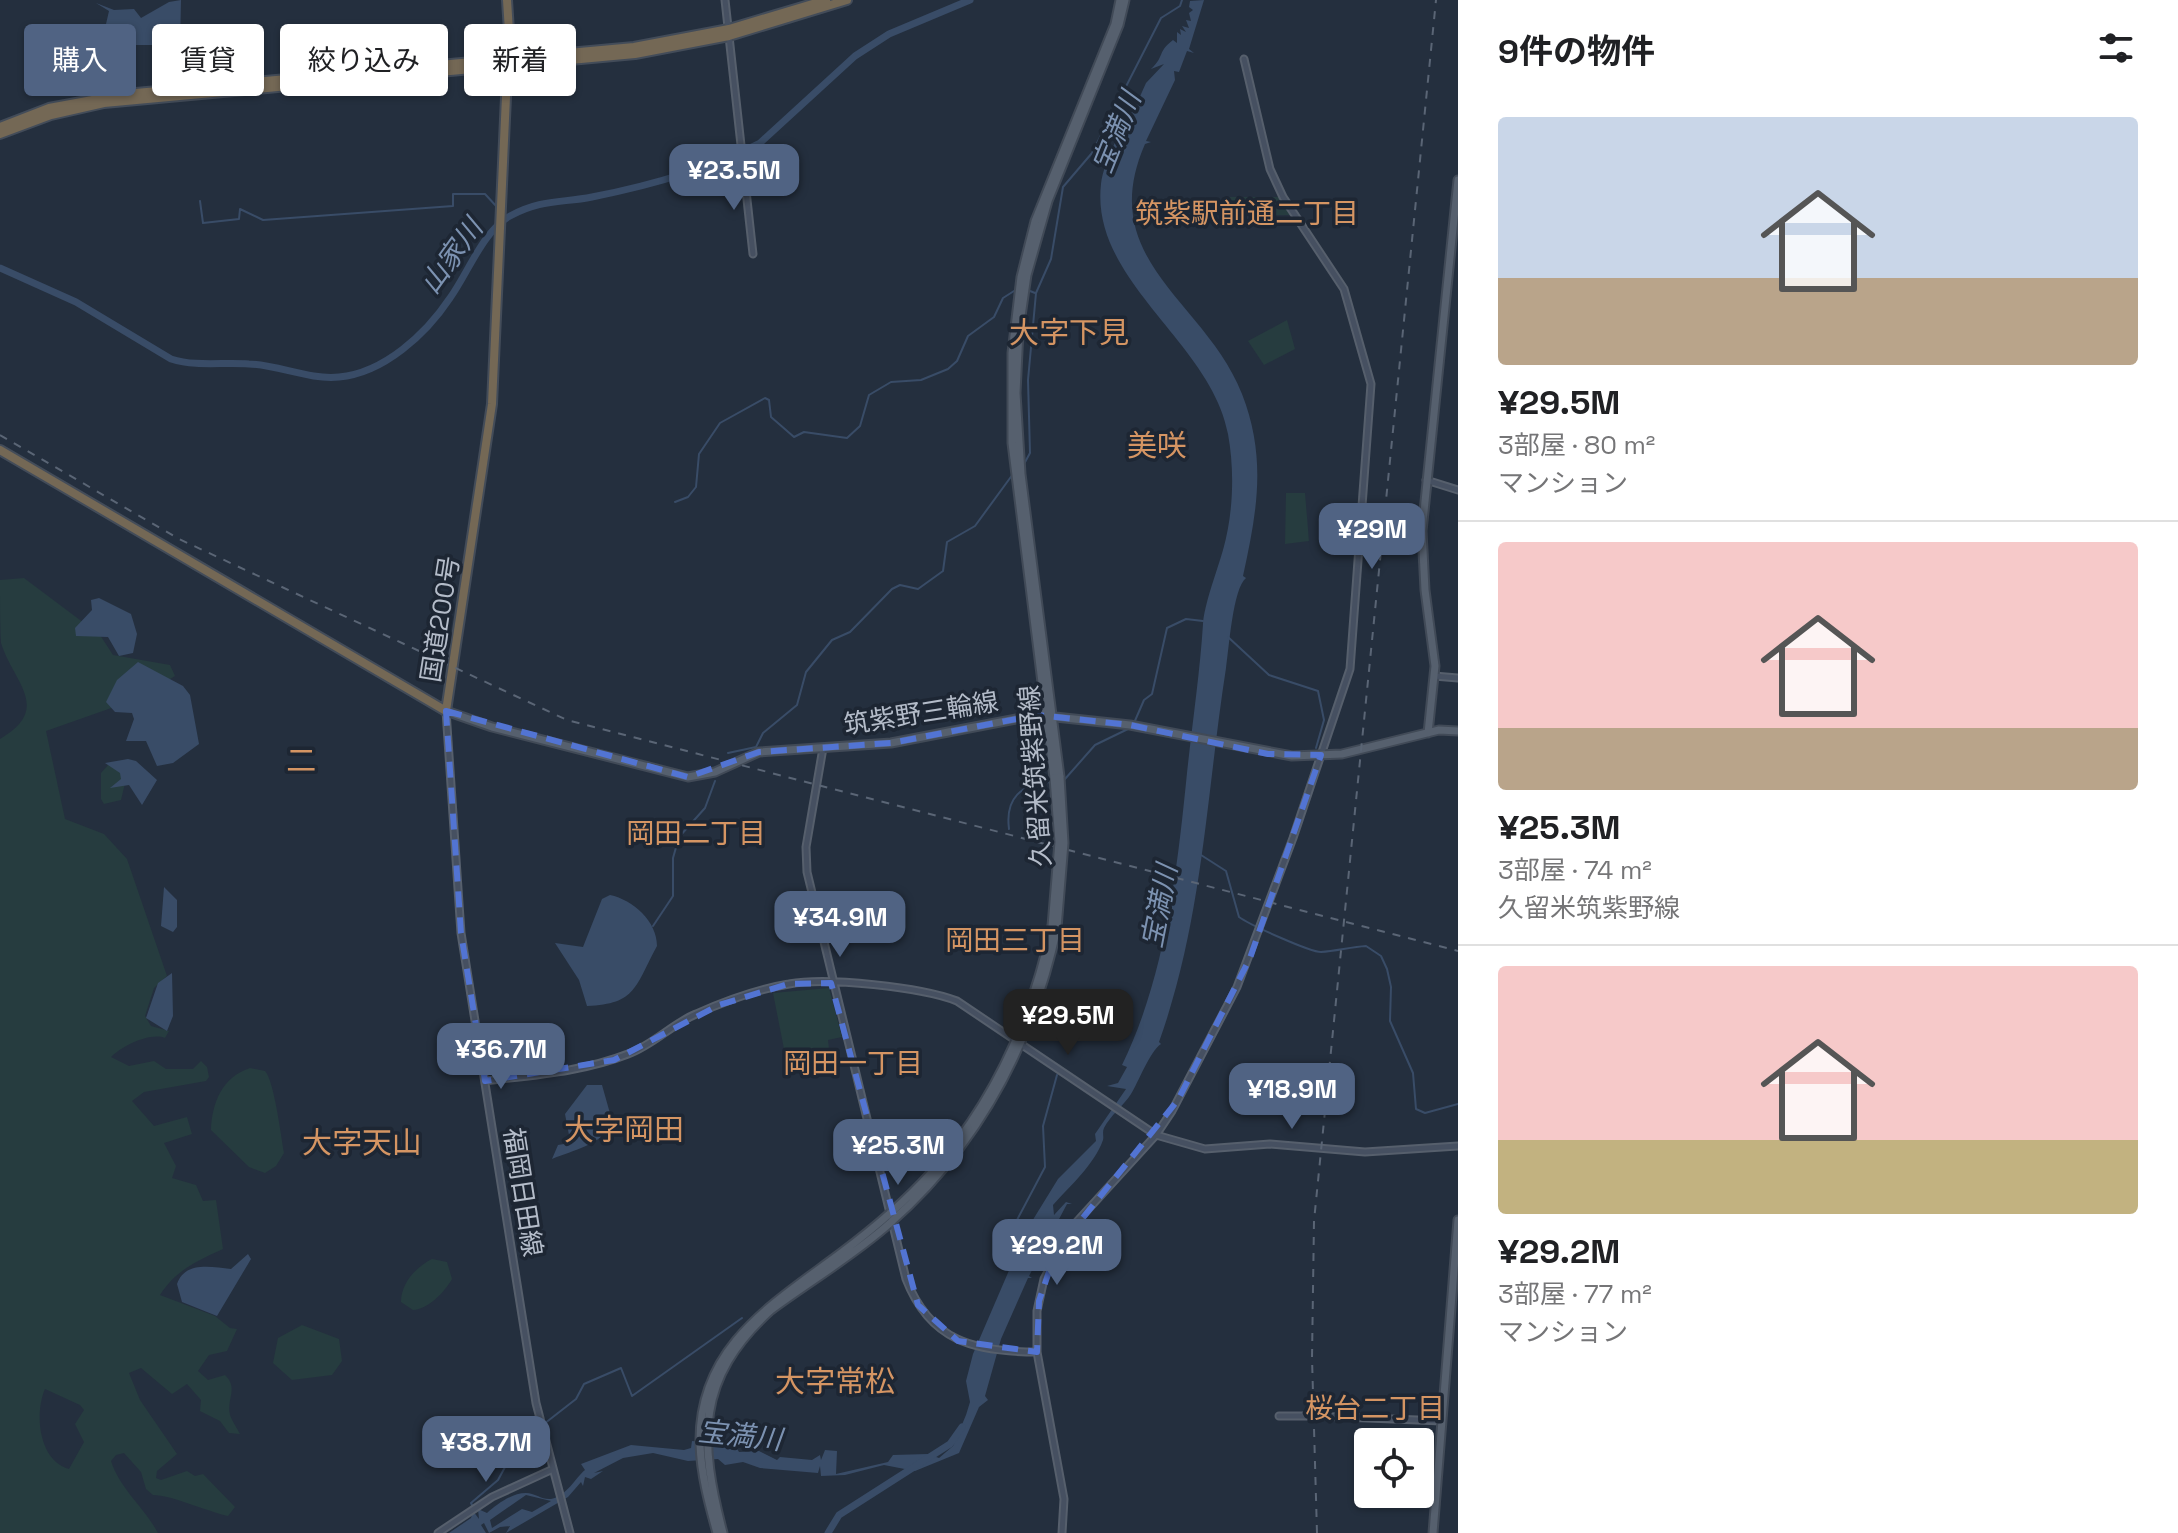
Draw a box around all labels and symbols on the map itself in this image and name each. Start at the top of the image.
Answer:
water label: 宝満川 [1084,84,1150,178]
pin: ¥23.5M [669,144,799,212]
district label: 筑紫駅前通二丁目 [1135,195,1359,231]
water label: 山家川 [412,209,492,301]
district label: 大字下見 [1009,313,1129,352]
district label: 美咲 [1127,426,1187,465]
pin: ¥29M [1325,503,1419,571]
street label: 国道200号 [413,554,467,684]
street label: 筑紫野三輪線 [841,684,1001,742]
street label: 久留米筑紫野線 [1012,684,1058,868]
district label: 二 [286,741,316,780]
district label: 岡田二丁目 [626,815,766,851]
water label: 宝満川 [1133,858,1185,951]
pin: ¥34.9M [775,891,905,959]
district label: 岡田三丁目 [945,922,1085,958]
pin: ¥29.5M [1003,989,1133,1057]
pin: ¥36.7M [436,1023,566,1091]
district label: 岡田一丁目 [783,1045,923,1081]
pin: ¥18.9M [1227,1063,1357,1131]
district label: 大字岡田 [564,1110,684,1149]
pin: ¥25.3M [833,1119,963,1187]
district label: 大字天山 [302,1123,422,1162]
street label: 福岡日田線 [496,1125,550,1259]
pin: ¥29.2M [992,1219,1122,1287]
district label: 大字常松 [775,1362,895,1401]
district label: 桜台二丁目 [1305,1390,1445,1426]
water label: 宝満川 [696,1413,787,1458]
pin: ¥38.7M [421,1416,551,1484]

